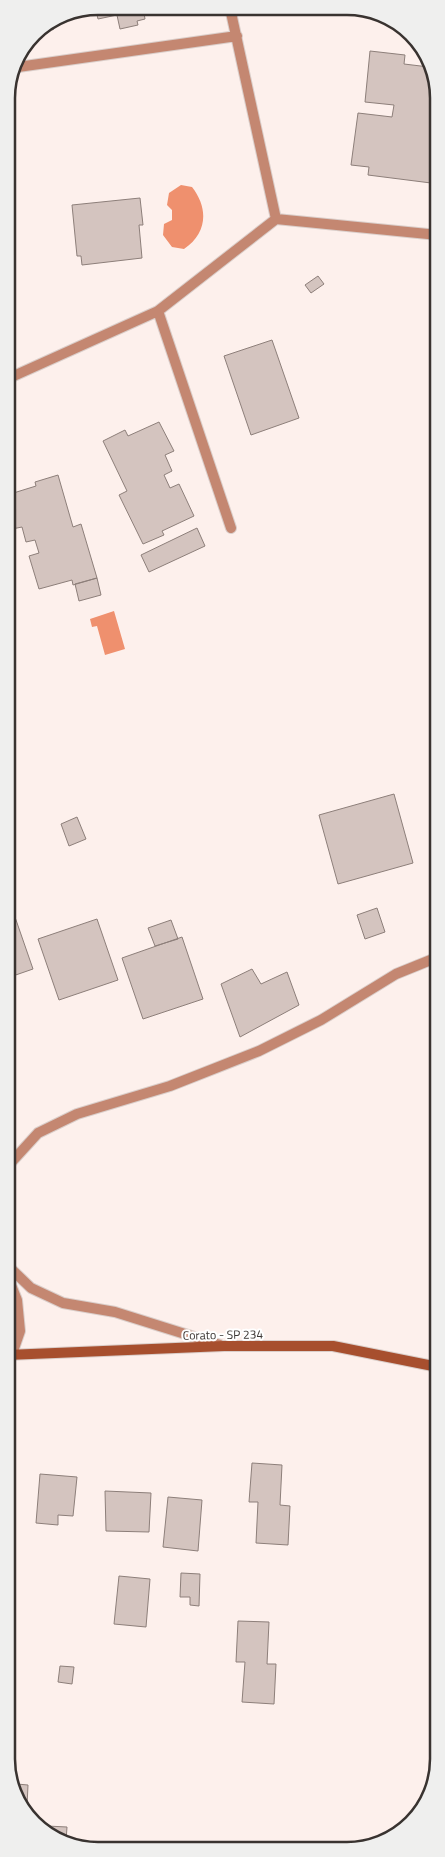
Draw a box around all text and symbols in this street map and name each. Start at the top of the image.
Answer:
street label: Corato - SP 234 [183,1324,264,1345]

